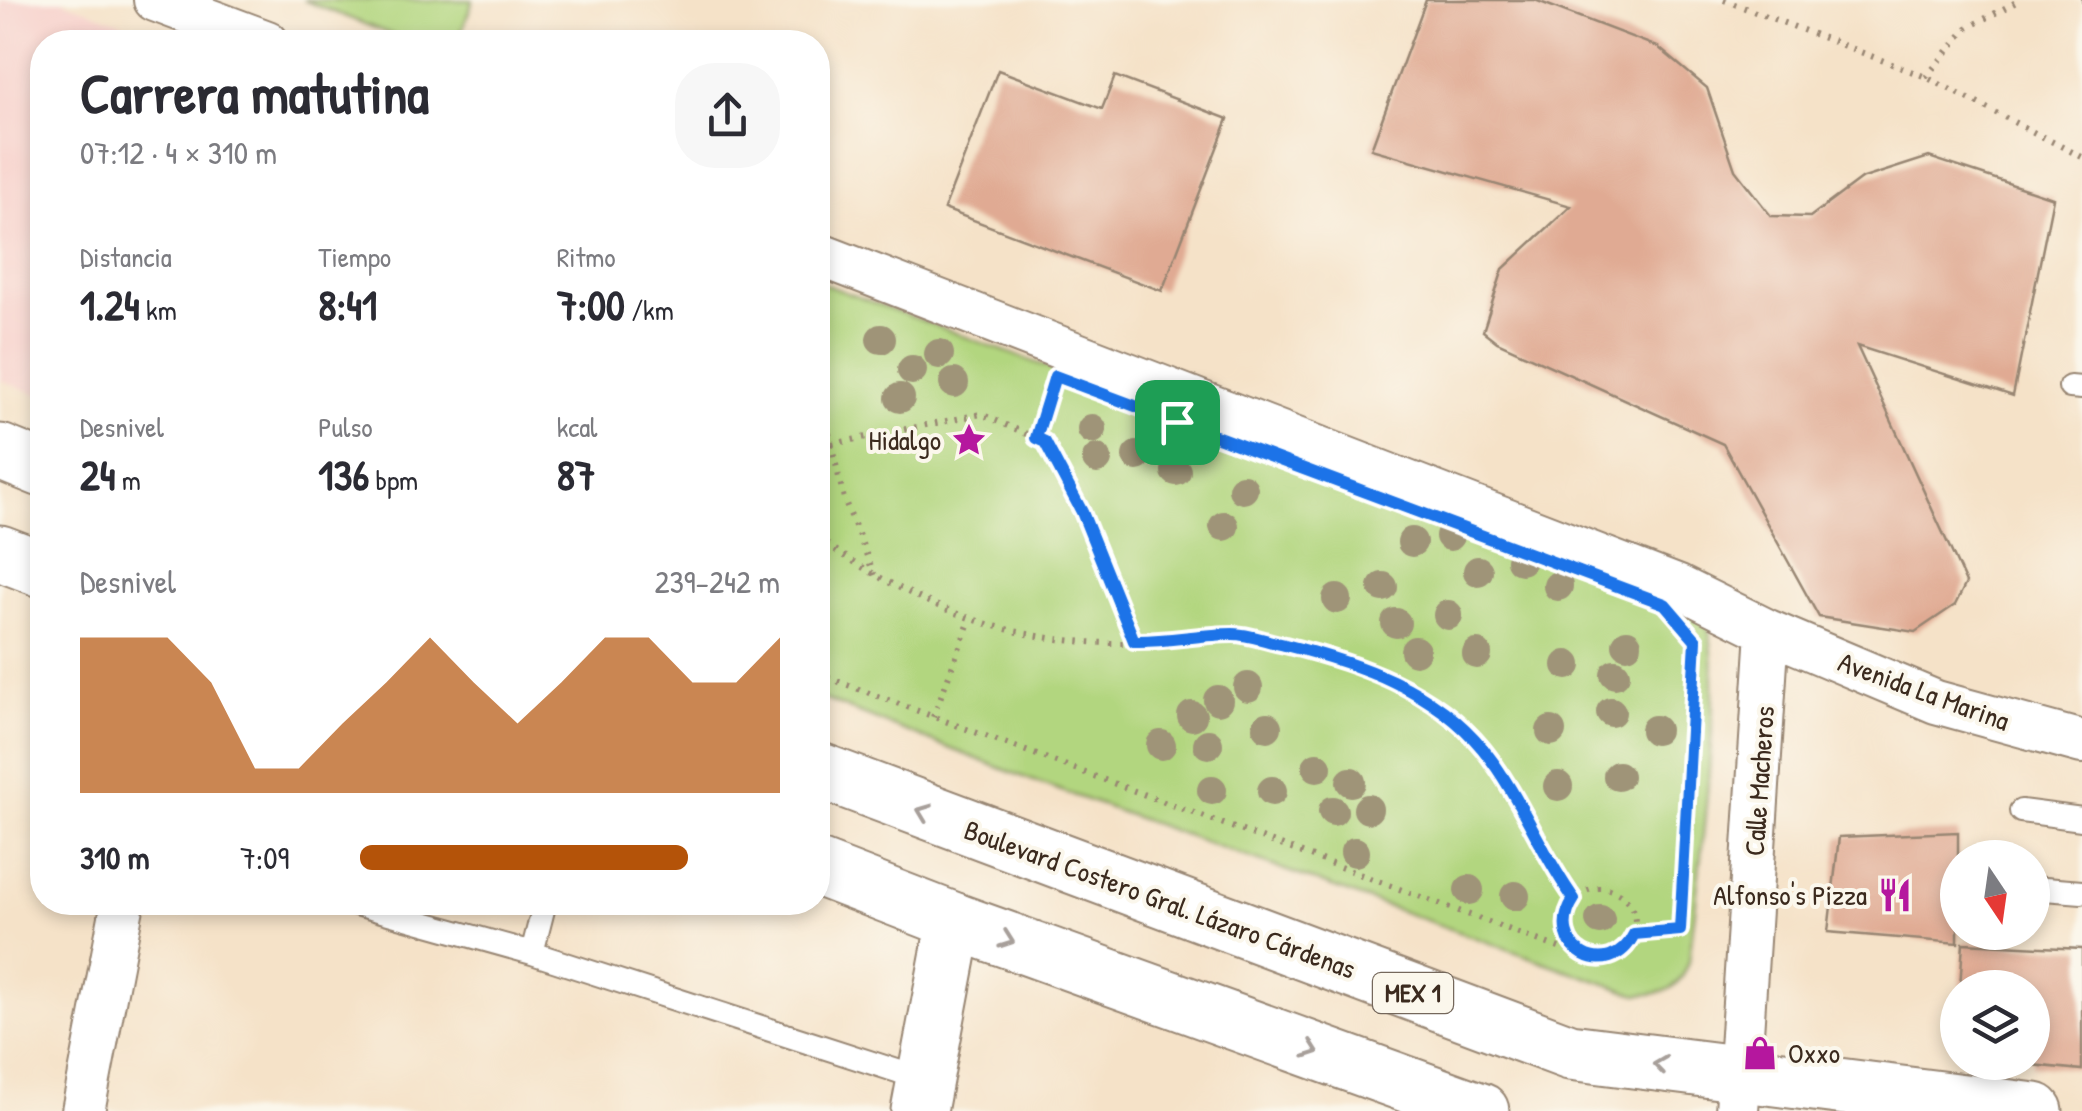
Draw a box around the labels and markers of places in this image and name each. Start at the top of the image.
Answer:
pin [1135,380,1220,465]
place label: Hidalgo [869,421,941,459]
place icon: Hidalgo [950,421,988,459]
place label: Alfonso's Pizza [1713,876,1867,914]
restaurant icon: Alfonso's Pizza [1876,876,1914,914]
shop icon: Oxxo [1741,1034,1779,1072]
place label: Oxxo [1788,1034,1840,1072]

